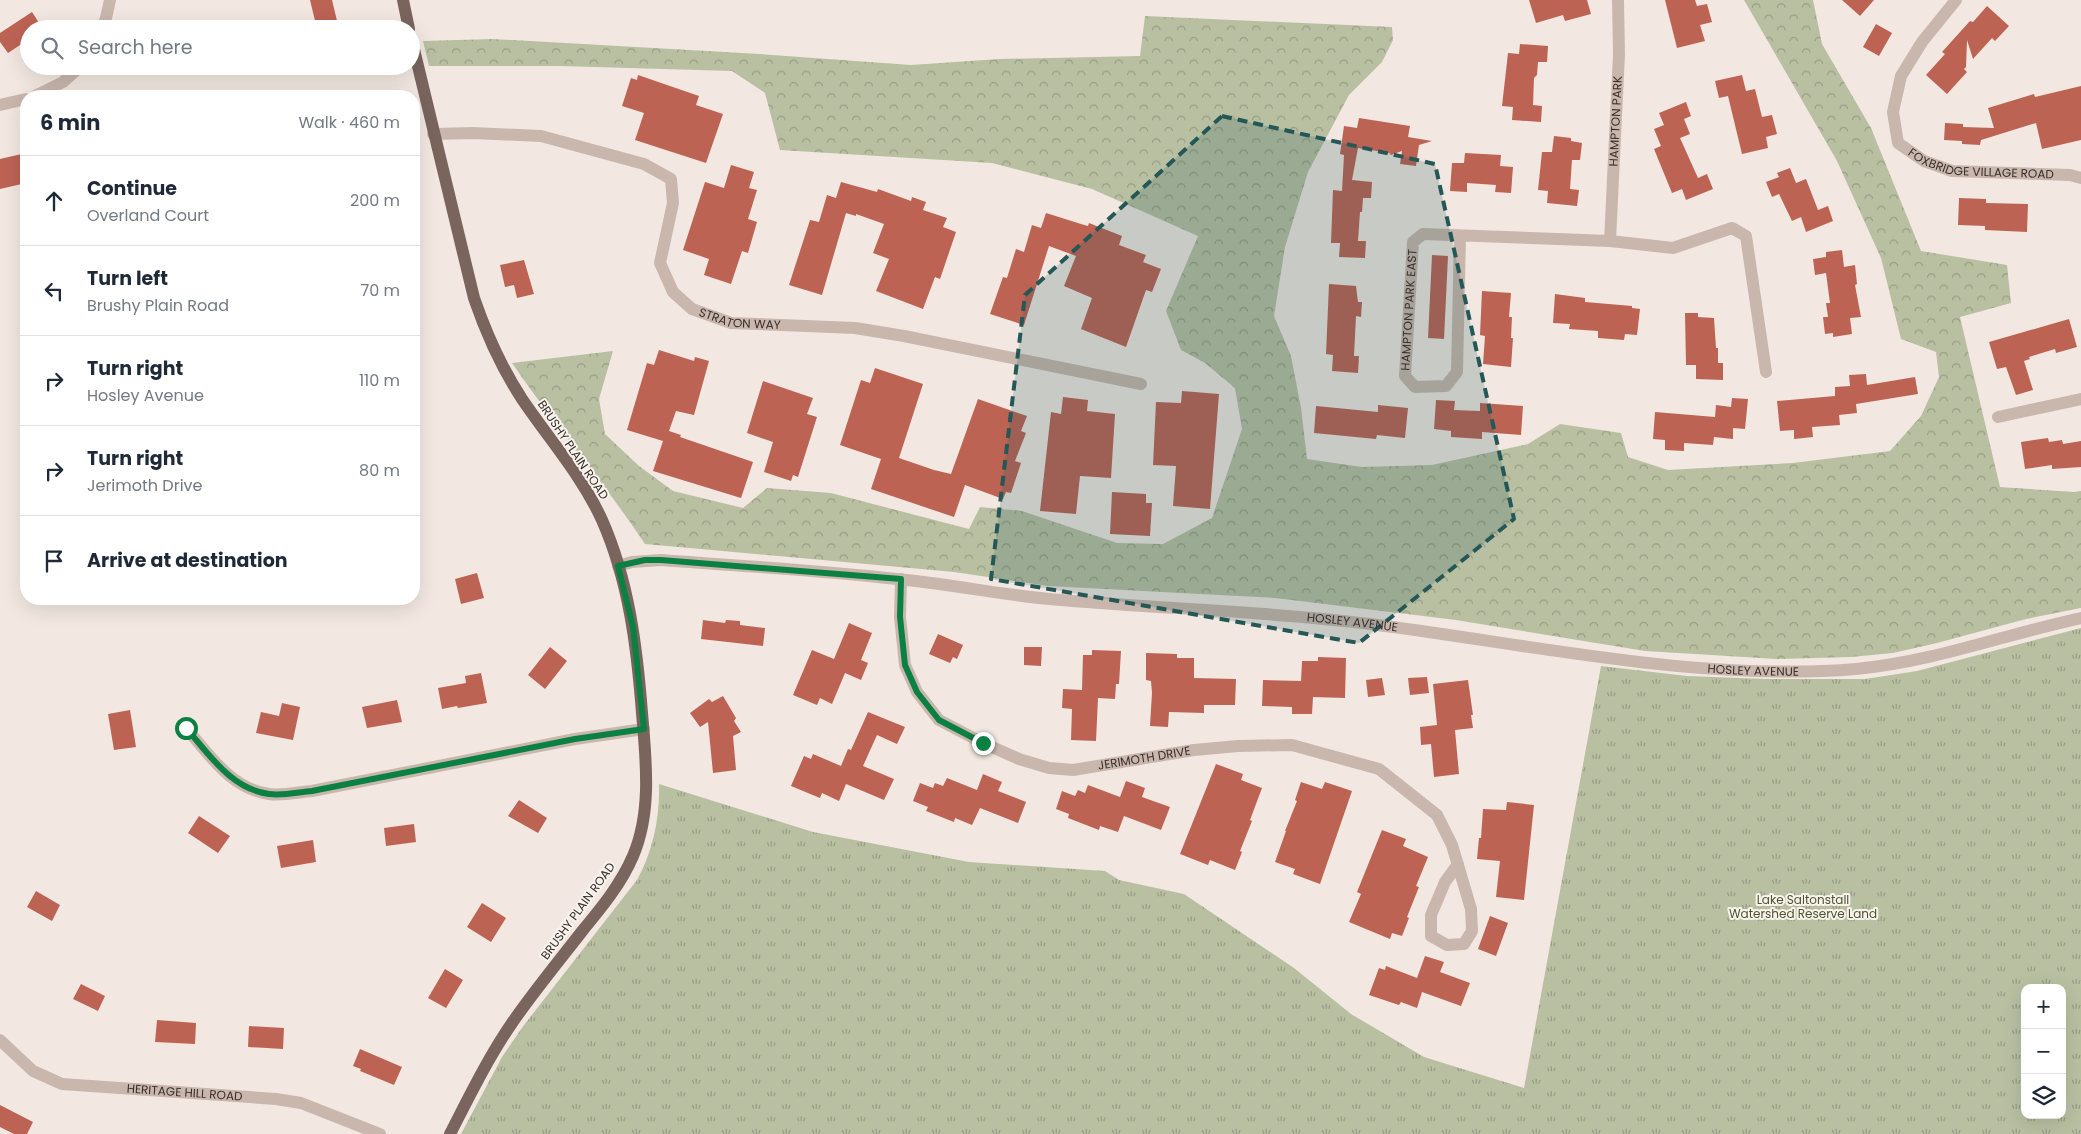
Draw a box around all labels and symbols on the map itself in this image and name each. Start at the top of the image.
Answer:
street label: HAMPTON PARK [1605,75,1626,167]
street label: FOXBRIDGE VILLAGE ROAD [1905,144,2054,182]
street label: HAMPTON PARK EAST [1396,248,1421,371]
street label: STRATON WAY [697,303,781,333]
street label: BRUSHY PLAIN ROAD [534,397,613,503]
street label: HOSLEY AVENUE [1306,608,1399,636]
street label: HOSLEY AVENUE [1707,660,1799,680]
route start [175,717,198,740]
route end [972,732,995,755]
street label: JERIMOTH DRIVE [1097,742,1192,774]
street label: BRUSHY PLAIN ROAD [536,859,619,963]
park label: Lake Saltonstall Watershed Reserve Land [1729,891,1877,922]
street label: HERITAGE HILL ROAD [126,1080,243,1105]

